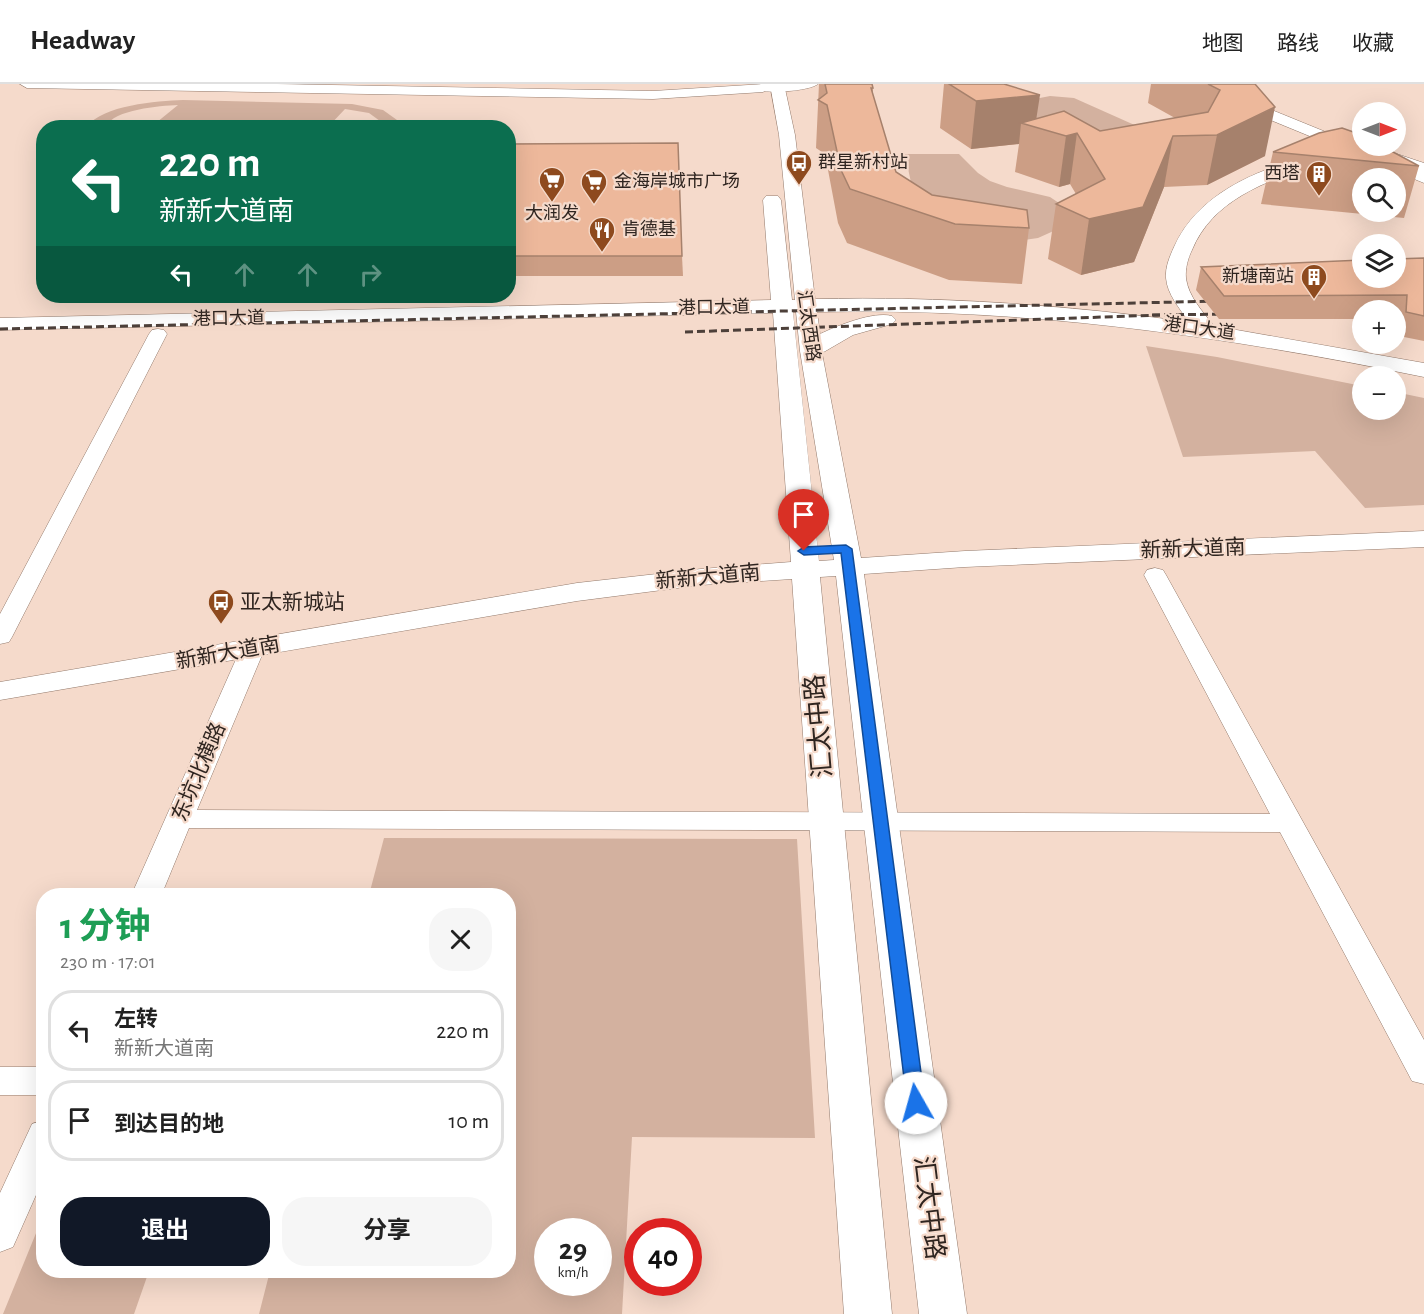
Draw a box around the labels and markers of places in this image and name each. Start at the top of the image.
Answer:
bus stop icon: 群星新村站 [784,148,814,186]
place label: 群星新村站 [818,152,908,172]
building icon: 西塔 [1304,159,1334,197]
place label: 西塔 [1264,163,1300,183]
supermarket icon: 大润发 [537,165,567,203]
supermarket icon: 金海岸城市广场 [579,167,609,205]
place label: 金海岸城市广场 [614,171,740,191]
place label: 大润发 [525,203,579,223]
restaurant icon: 肯德基 [587,215,617,253]
place label: 肯德基 [622,219,676,239]
building icon: 新塘南站 [1299,262,1329,300]
place label: 新塘南站 [1222,266,1294,286]
pin [778,489,829,551]
bus stop icon: 亚太新城站 [206,587,236,625]
place label: 亚太新城站 [240,591,345,613]

